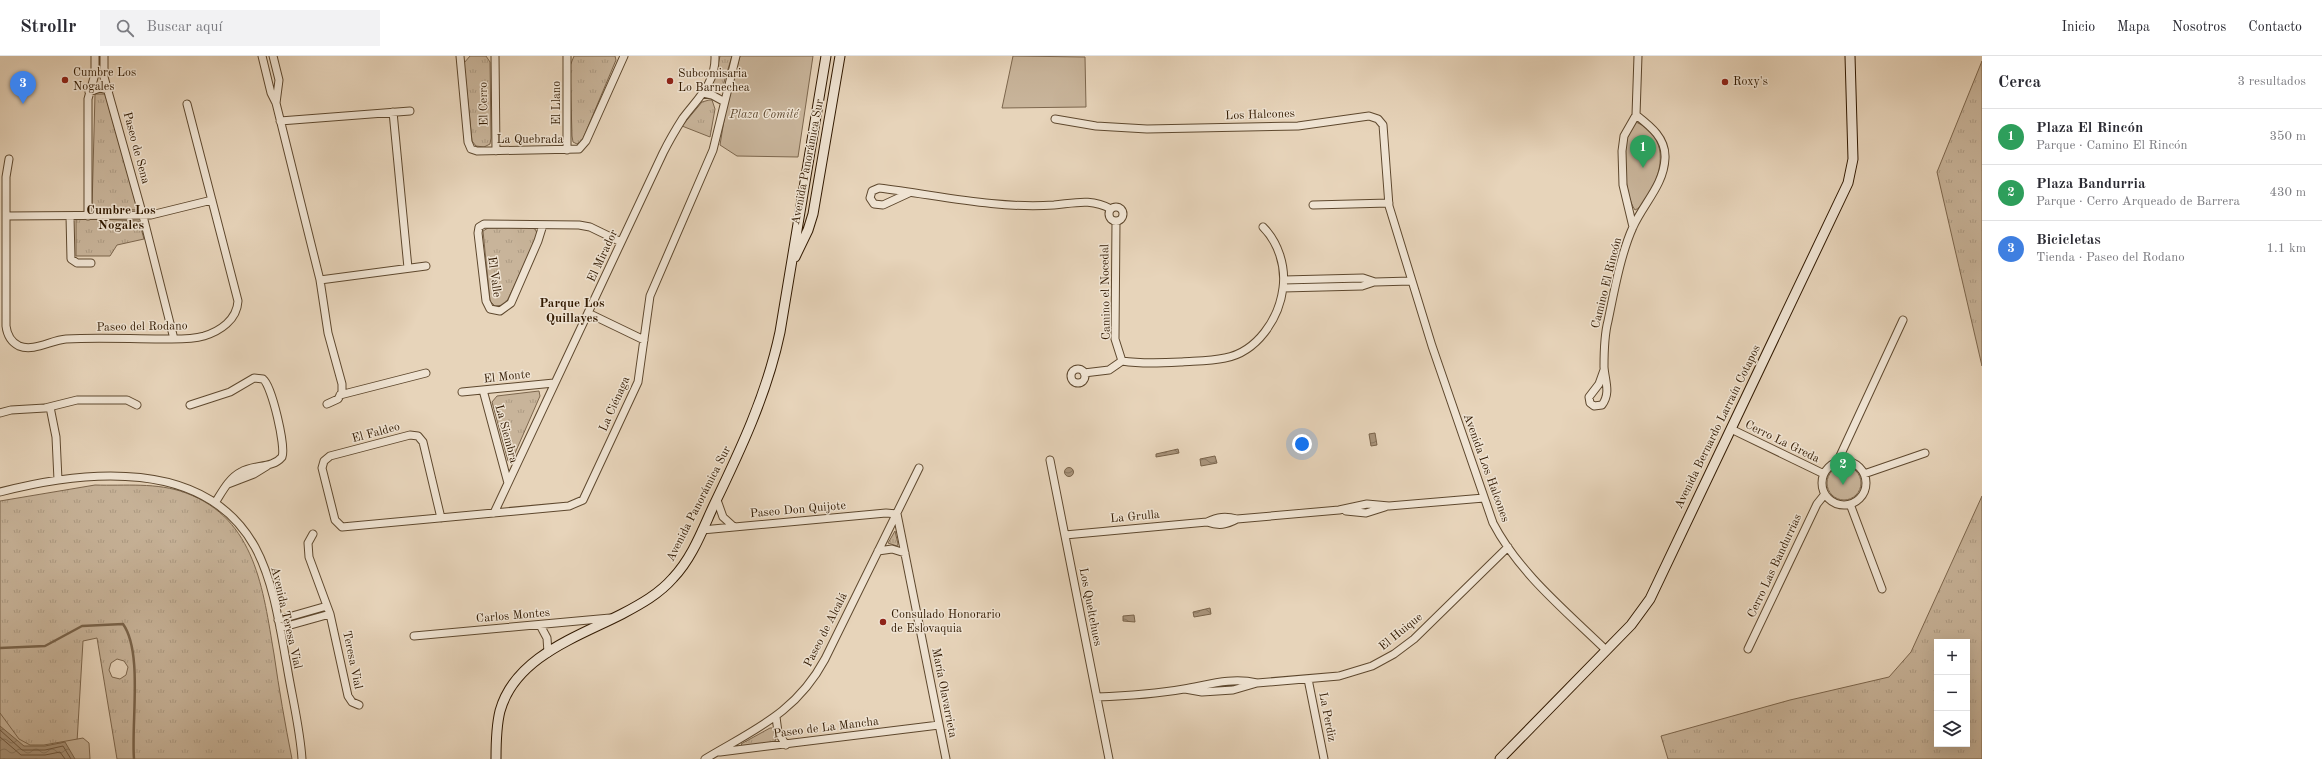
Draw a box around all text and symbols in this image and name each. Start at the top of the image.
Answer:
search box [100,10,380,46]
icon: search [114,17,136,39]
text: Strollr [20,18,76,37]
text: Buscar aquí [146,20,223,35]
text: Inicio [2061,20,2095,34]
text: Mapa [2117,20,2150,34]
text: Nosotros [2172,20,2226,34]
text: Contacto [2248,20,2302,34]
place label: Cumbre Los Nogales [73,67,136,93]
place label: Subcomisaria Lo Barnechea [678,68,750,94]
pin: 3 [10,71,36,104]
text: Cerca [1998,74,2041,91]
marker: Cumbre Los Nogales [60,75,70,85]
text: 3 resultados [2238,75,2306,88]
marker: Subcomisaria Lo Barnechea [665,76,675,86]
place label: Roxy's [1733,76,1768,88]
marker: Roxy's [1720,77,1730,87]
street label: El Llano [551,81,563,125]
street label: El Cerro [478,82,490,126]
street label: Avenida Panorámica Sur [790,98,826,226]
street label: Los Halcones [1225,108,1295,122]
park label: Plaza Comité [729,109,800,121]
street label: Paseo de Sena [121,111,151,185]
text: Plaza El Rincón [2036,121,2143,136]
text: 1 [2007,130,2015,143]
text: 350 m [2269,130,2306,143]
street label: La Quebrada [497,134,563,146]
pin: 1 [1630,135,1656,168]
text: Parque · Camino El Rincón [2036,139,2188,152]
text: Plaza Bandurria [2036,177,2146,192]
text: 2 [2007,186,2015,199]
text: 430 m [2269,186,2306,199]
text: Parque · Cerro Arqueado de Barrera [2036,195,2240,208]
district label: Cumbre Los Nogales [86,204,156,232]
street label: El Mirador [586,228,620,284]
text: Bicicletas [2036,233,2101,248]
street label: Camino El Rincón [1590,236,1624,330]
text: 3 [2007,242,2015,255]
text: 1.1 km [2267,242,2306,255]
street label: Camino el Nocedal [1099,244,1113,340]
text: Tienda · Paseo del Rodano [2036,251,2185,264]
street label: El Valle [485,256,503,299]
district label: Parque Los Quillayes [539,297,605,325]
street label: Paseo del Rodano [96,320,188,334]
street label: Avenida Bernardo Larraín Cotapos [1673,343,1763,511]
street label: El Monte [483,369,532,385]
street label: La Ciénaga [598,375,632,433]
street label: La Siembra [492,403,520,465]
street label: Avenida Los Halcones [1461,412,1511,524]
street label: Cerro La Greda [1743,419,1821,465]
street label: El Faldeo [351,421,401,445]
your location [1292,434,1312,454]
street label: Avenida Panorámica Sur [665,444,733,564]
pin: 2 [1830,452,1856,485]
street label: Paseo Don Quijote [749,500,847,520]
street label: La Grulla [1110,509,1160,525]
street label: Cerro Las Bandurrias [1746,512,1804,620]
street label: Avenida Teresa Vial [268,566,304,670]
street label: Los Queltehues [1077,567,1103,647]
street label: Paseo de Alcalá [802,591,850,669]
street label: Carlos Montes [476,607,550,625]
place label: Consulado Honorario de Eslovaquia [891,609,1001,635]
street label: El Huique [1377,611,1425,653]
marker: Consulado Honorario de Eslovaquia [878,617,888,627]
street label: Teresa Vial [340,630,364,690]
map controls [1934,639,1970,747]
button: + [1934,639,1970,675]
street label: María Olavarrieta [929,647,959,739]
button: − [1934,675,1970,711]
street label: La Perdiz [1316,691,1338,743]
button: layers [1934,711,1970,747]
street label: Paseo de La Mancha [773,716,880,740]

